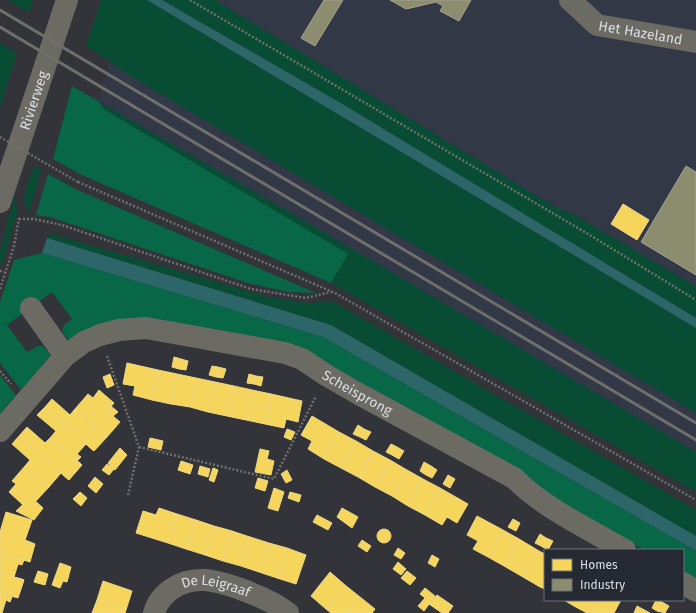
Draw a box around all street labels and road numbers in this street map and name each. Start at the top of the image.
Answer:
street label: Het Hazeland [597,17,684,49]
street label: Rivierweg [16,68,52,132]
street label: Scheisprong [319,367,396,420]
street label: De Leigraaf [179,572,254,602]

